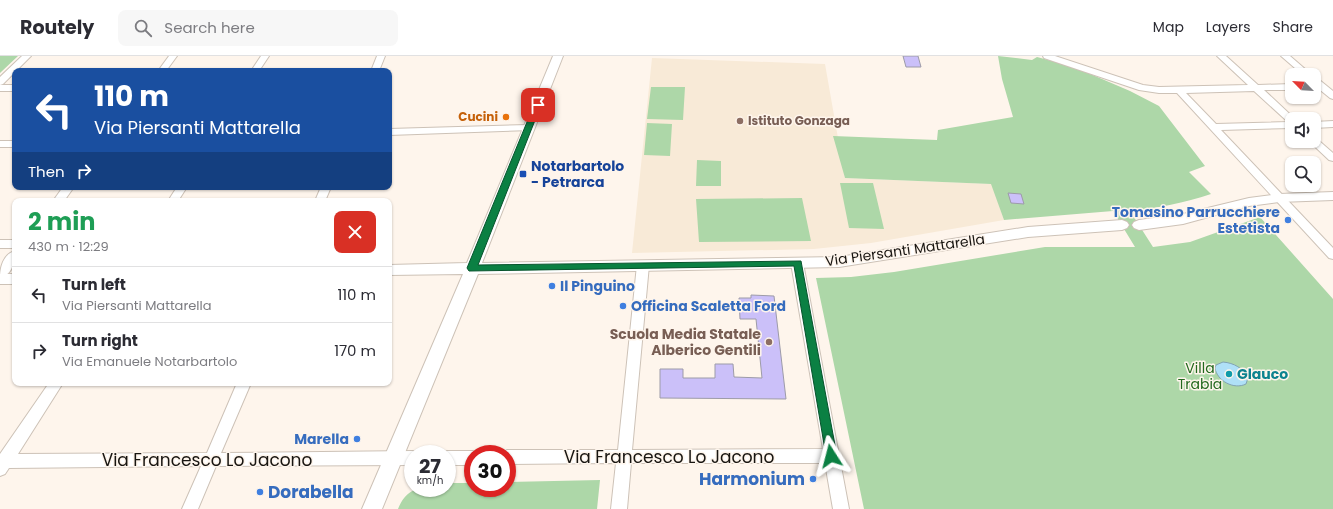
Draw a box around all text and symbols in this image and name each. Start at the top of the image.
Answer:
search box [118,10,398,46]
text: Routely [20,14,94,41]
icon: search [132,17,154,39]
text: Search here [164,17,255,38]
text: Map [1153,17,1184,37]
text: Layers [1206,17,1250,37]
text: Share [1272,17,1313,37]
north arrow [1285,68,1321,104]
map controls [1285,68,1321,192]
text: 110 m [94,77,169,116]
icon: left [28,84,80,136]
pin [521,88,555,122]
icon: arrive [527,94,549,116]
place label: Cucini [458,108,498,125]
marker: Cucini [501,112,511,122]
place label: Istituto Gonzaga [748,112,850,129]
button: sound [1285,112,1321,148]
text: Via Piersanti Mattarella [94,115,301,140]
marker: Istituto Gonzaga [735,116,745,126]
place label: Notarbartolo - Petrarca [531,156,624,192]
button: search [1285,156,1321,192]
icon: right [73,160,95,182]
text: Then [28,161,65,182]
marker: Notarbartolo - Petrarca [518,169,528,179]
place label: Tomasino Parrucchiere Estetista [1112,202,1280,238]
text: 2 min [28,205,95,238]
button: close [334,211,376,253]
marker: Tomasino Parrucchiere Estetista [1283,215,1293,225]
street label: Via Piersanti Mattarella [824,229,986,271]
text: 430 m · 12:29 [28,237,109,256]
text: Turn left [62,274,126,295]
place label: Il Pinguino [560,276,635,296]
marker: Il Pinguino [547,281,557,291]
icon: left [28,284,50,306]
text: 110 m [338,284,376,305]
text: Via Piersanti Mattarella [62,296,212,315]
place label: Officina Scaletta Ford [631,296,786,316]
marker: Officina Scaletta Ford [618,301,628,311]
place label: Scuola Media Statale Alberico Gentili [610,324,761,360]
text: Turn right [62,330,138,351]
marker: Scuola Media Statale Alberico Gentili [764,337,774,347]
icon: right [28,340,50,362]
text: 170 m [334,340,376,361]
text: Via Emanuele Notarbartolo [62,352,237,371]
park label: Villa Trabia [1178,358,1222,394]
place label: Glauco [1237,364,1288,384]
marker: Glauco [1224,369,1234,379]
place label: Marella [294,429,349,449]
marker: Marella [352,434,362,444]
position arrow [810,435,852,477]
speed limit sign: 30 [464,445,516,497]
street label: Via Francesco Lo Jacono [564,445,774,469]
street label: Via Francesco Lo Jacono [102,448,312,472]
text: 27 [419,452,441,480]
place label: Harmonium [699,467,805,491]
text: km/h [417,473,443,488]
marker: Harmonium [808,474,818,484]
place label: Dorabella [268,480,354,504]
marker: Dorabella [255,487,265,497]

